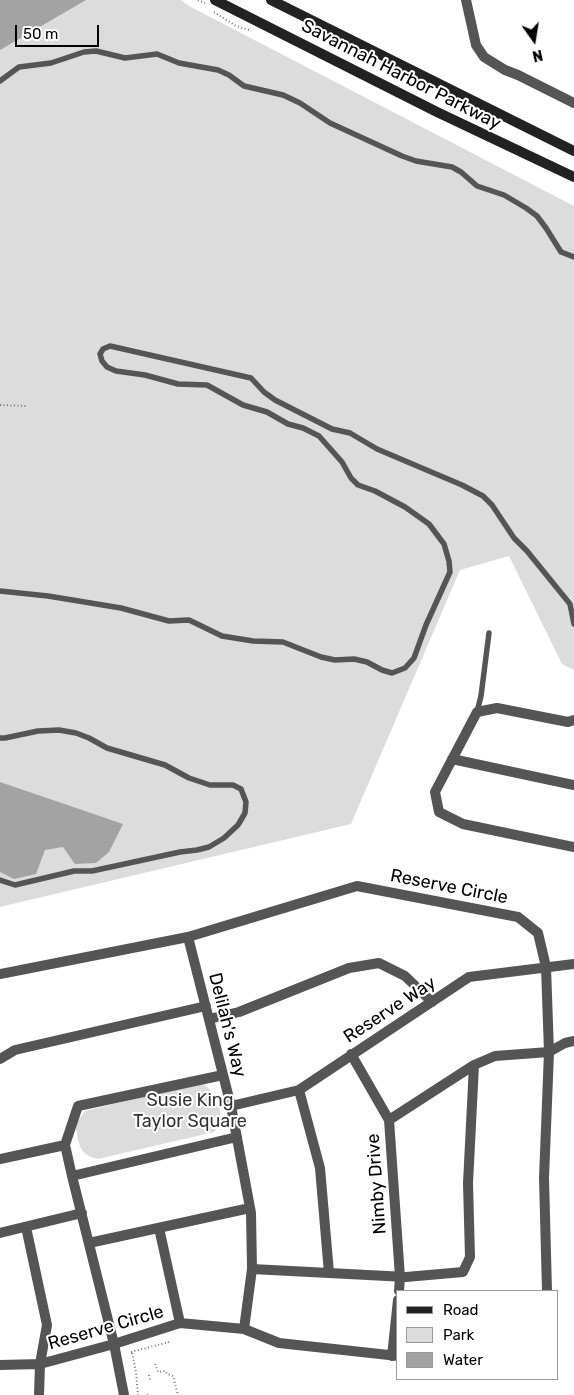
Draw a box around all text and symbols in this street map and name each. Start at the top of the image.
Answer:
scale bar [18,15,101,47]
street label: Savannah Harbor Parkway [298,15,504,135]
north arrow [509,15,559,65]
text: 50 m [23,25,58,43]
text: N [531,46,544,65]
street label: Reserve Circle [388,865,510,909]
street label: Delilah's Way [204,971,250,1079]
street label: Reserve Way [340,972,440,1048]
park label: Susie King Taylor Square [133,1090,247,1132]
street label: Nimby Drive [363,1133,391,1235]
legend [396,1290,559,1380]
street label: Reserve Circle [46,1301,166,1355]
text: Road [443,1301,479,1319]
text: Park [443,1326,474,1344]
text: Water [443,1351,483,1369]

